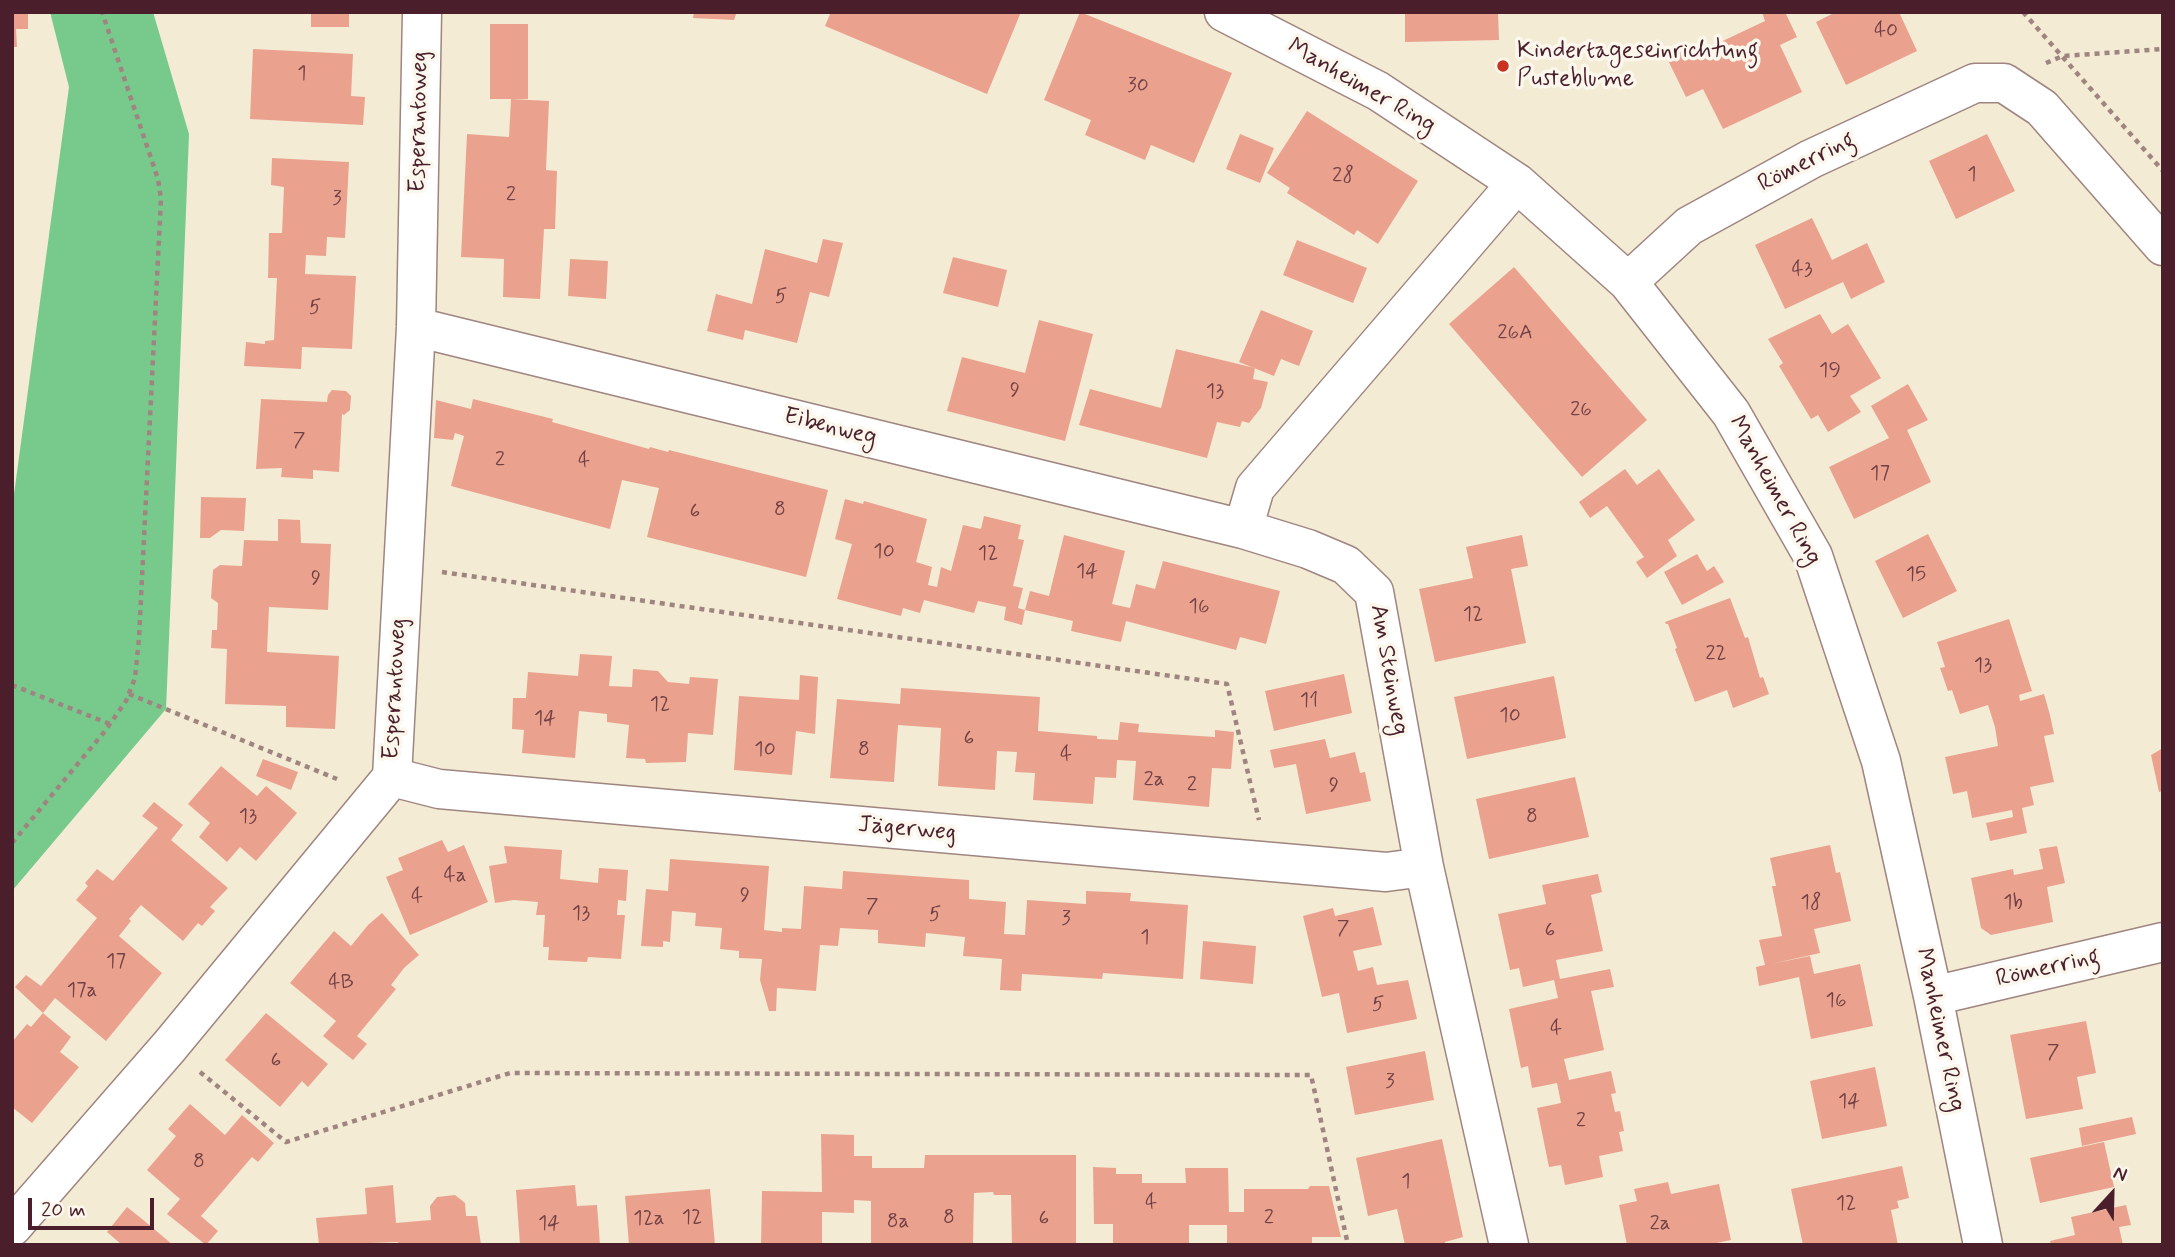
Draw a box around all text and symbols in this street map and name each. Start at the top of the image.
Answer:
house number: 40 [1874,19,1898,45]
street label: Manheimer Ring [1282,33,1440,141]
place label: Kindertageseinrichtung Pusteblume [1517,38,1758,94]
street label: Esperantoweg [404,51,436,193]
marker: Kindertageseinrichtung Pusteblume [1495,58,1511,74]
house number: 1 [297,62,307,88]
house number: 30 [1127,74,1149,100]
street label: Römerring [1754,126,1860,200]
house number: 1 [1967,163,1977,189]
house number: 28 [1332,164,1354,190]
house number: 2 [506,183,516,209]
house number: 3 [332,187,342,213]
house number: 43 [1791,258,1813,284]
house number: 5 [775,285,787,311]
house number: 5 [309,296,321,322]
house number: 26A [1497,321,1533,347]
house number: 19 [1819,359,1841,385]
house number: 9 [1010,379,1020,405]
house number: 13 [1206,380,1224,406]
house number: 26 [1570,398,1592,424]
street label: Eibenweg [781,403,879,453]
street label: Manheimer Ring [1721,411,1827,571]
house number: 7 [293,429,305,455]
house number: 2 [495,448,505,474]
house number: 4 [578,449,590,475]
house number: 17 [1870,462,1890,488]
house number: 8 [774,498,786,524]
house number: 6 [690,500,700,526]
house number: 10 [873,540,895,566]
house number: 12 [978,542,998,568]
house number: 14 [1076,560,1098,586]
house number: 15 [1906,563,1926,589]
house number: 9 [311,567,321,593]
house number: 16 [1189,595,1209,621]
street label: Am Steinweg [1362,602,1414,738]
house number: 12 [1463,603,1483,629]
street label: Esperantoweg [378,618,414,760]
house number: 22 [1705,642,1727,668]
house number: 13 [1974,654,1992,680]
house number: 11 [1300,689,1318,715]
house number: 12 [650,693,670,719]
house number: 10 [1499,704,1521,730]
house number: 14 [534,707,556,733]
house number: 6 [964,727,974,753]
house number: 10 [754,738,776,764]
house number: 8 [858,738,870,764]
house number: 4 [1060,743,1072,769]
house number: 2a [1143,768,1165,794]
house number: 2 [1187,773,1197,799]
house number: 9 [1329,774,1339,800]
house number: 13 [239,805,257,831]
house number: 8 [1526,805,1538,831]
street label: Jägerweg [857,811,957,849]
house number: 4a [443,864,467,890]
house number: 9 [740,884,750,910]
house number: 4 [411,885,423,911]
house number: 18 [1801,891,1821,917]
house number: 1b [2003,891,2023,917]
house number: 7 [866,895,878,921]
house number: 13 [572,902,590,928]
house number: 5 [929,903,941,929]
house number: 3 [1061,907,1071,933]
house number: 7 [1337,917,1349,943]
house number: 6 [1545,919,1555,945]
house number: 1 [1140,926,1150,952]
street label: Römerring [1994,943,2102,995]
street label: Manheimer Ring [1908,946,1970,1114]
house number: 17 [106,950,126,976]
house number: 4B [328,971,354,997]
house number: 17a [67,979,97,1005]
house number: 16 [1826,989,1846,1015]
house number: 5 [1372,993,1384,1019]
house number: 4 [1550,1017,1562,1043]
house number: 7 [2047,1041,2059,1067]
house number: 6 [271,1049,281,1075]
house number: 3 [1385,1070,1395,1096]
house number: 14 [1838,1090,1860,1116]
house number: 2 [1576,1109,1586,1135]
house number: 8 [193,1150,205,1176]
north arrow [2077,1159,2147,1229]
text: N [2110,1160,2131,1188]
house number: 1 [1401,1170,1411,1196]
scale bar [32,1184,158,1228]
house number: 4 [1145,1191,1157,1217]
house number: 12 [1836,1192,1856,1218]
text: 20 m [41,1196,86,1224]
house number: 12 [682,1206,702,1232]
house number: 8 [943,1206,955,1232]
house number: 2 [1264,1206,1274,1232]
house number: 12a [633,1207,665,1233]
house number: 6 [1039,1207,1049,1233]
house number: 8a [887,1210,909,1236]
house number: 14 [538,1212,560,1238]
house number: 2a [1649,1212,1671,1238]

